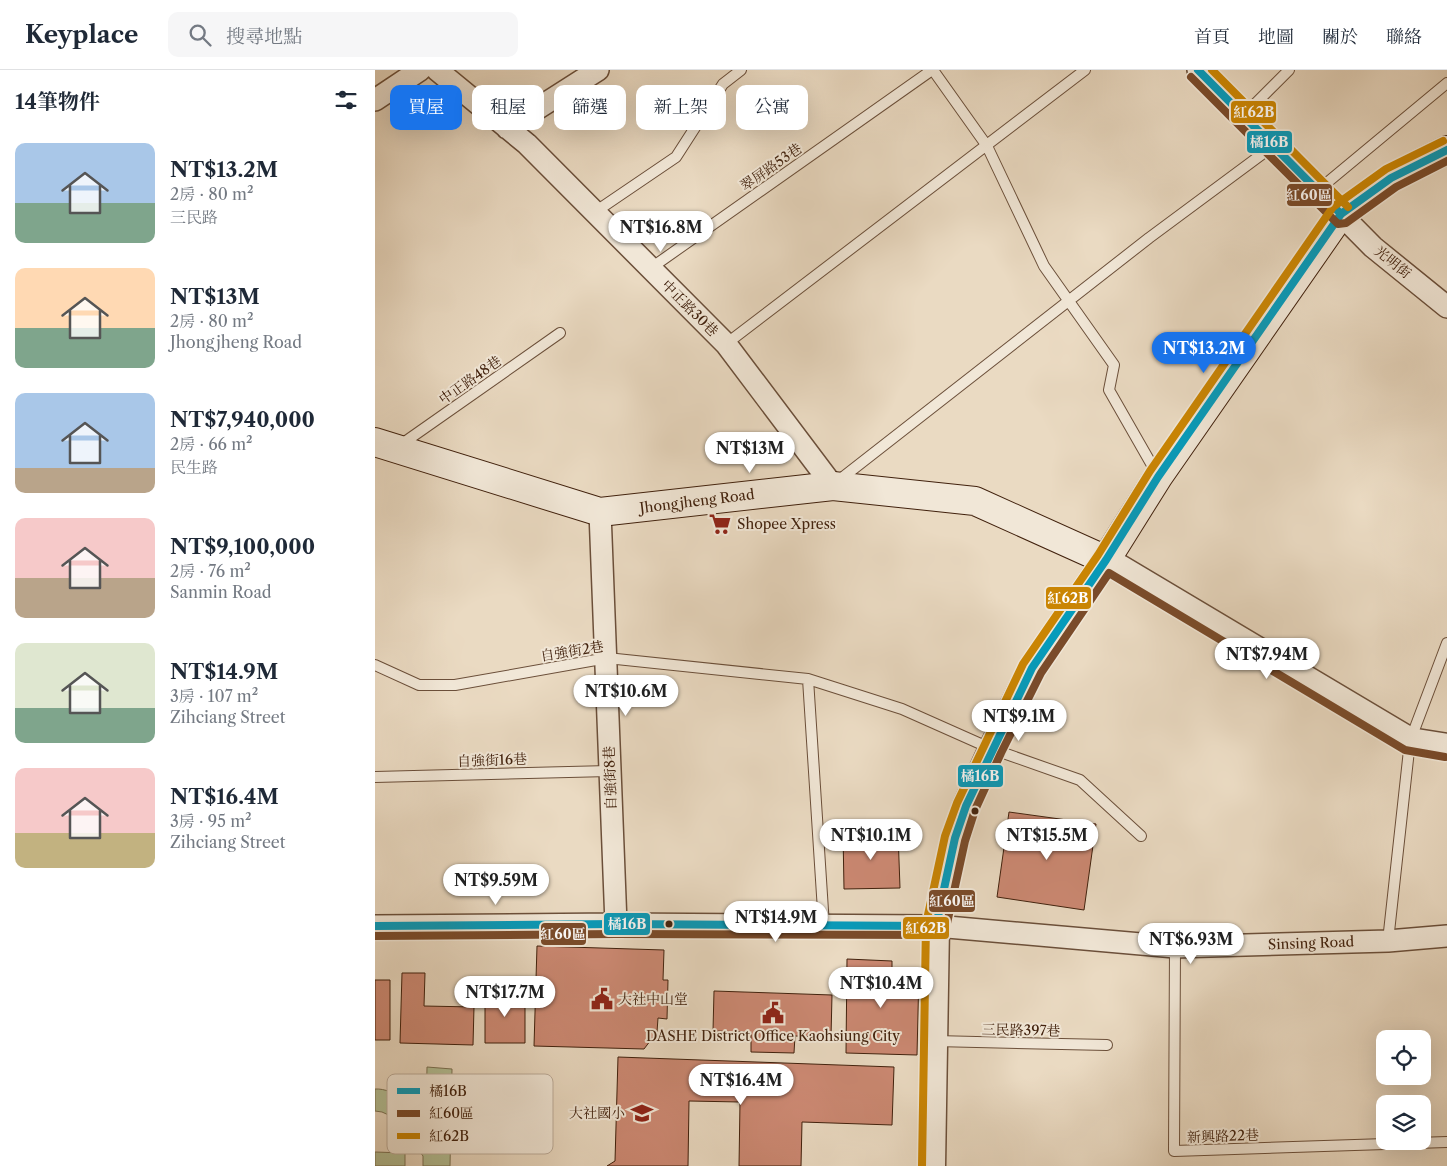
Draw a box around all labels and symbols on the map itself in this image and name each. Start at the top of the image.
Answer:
line badge: 紅62B [1230,100,1277,124]
text: 紅62B [1233,103,1275,121]
line badge: 橘16B [1246,130,1293,154]
text: 橘16B [1249,133,1289,151]
street label: 翠屏路53巷 [737,139,805,195]
line badge: 紅60區 [1286,183,1333,207]
text: 紅60區 [1286,186,1332,204]
pin: NT$16.8M [609,210,713,253]
street label: 光明街 [1371,242,1415,282]
street label: 中正路30巷 [658,276,722,340]
pin: NT$13.2M [1152,332,1256,374]
street label: 中正路48巷 [435,352,505,408]
pin: NT$13M [709,432,791,474]
street label: Jhongjheng Road [637,485,756,517]
supermarket icon: Shopee Xpress [707,511,733,537]
place label: Shopee Xpress [737,515,836,533]
line badge: 紅62B [1045,586,1092,610]
text: 紅62B [1047,589,1089,607]
street label: 自強街2巷 [539,637,605,665]
pin: NT$7.94M [1215,638,1319,680]
pin: NT$10.6M [574,674,678,717]
pin: NT$9.1M [973,700,1065,742]
street label: 自強街8巷 [600,746,620,810]
street label: 自強街16巷 [457,750,527,770]
line badge: 橘16B [957,764,1004,788]
text: 橘16B [960,767,1000,785]
unlabelled marker [970,806,980,816]
pin: NT$10.1M [819,818,923,861]
pin: NT$15.5M [995,818,1099,861]
pin: NT$9.59M [444,864,548,906]
line badge: 紅60區 [928,889,976,913]
text: 紅60區 [929,892,975,910]
pin: NT$14.9M [724,900,828,943]
line badge: 橘16B [603,912,651,936]
text: 橘16B [607,915,647,933]
line badge: 紅62B [902,916,950,940]
unlabelled marker [664,919,674,929]
text: 紅62B [905,919,947,937]
line badge: 紅60區 [540,922,587,946]
pin: NT$6.93M [1139,922,1243,965]
text: 紅60區 [540,925,586,943]
street label: Sinsing Road [1268,932,1355,954]
pin: NT$10.4M [829,966,933,1009]
pin: NT$17.7M [453,976,557,1018]
public building icon: 大社中山堂 [589,986,615,1012]
place label: 大社中山堂 [618,990,688,1008]
public building icon: DASHE District Office Kaohsiung City [760,1000,786,1026]
street label: 三民路397巷 [981,1020,1061,1040]
place label: DASHE District Office Kaohsiung City [646,1027,900,1045]
pin: NT$16.4M [689,1064,793,1106]
legend [387,1074,553,1154]
text: 橘16B [429,1082,467,1100]
school or university icon: 大社國小 [629,1100,655,1126]
text: 紅60區 [429,1104,474,1122]
place label: 大社國小 [569,1104,625,1122]
street label: 新興路22巷 [1187,1126,1259,1146]
text: 紅62B [429,1127,469,1145]

